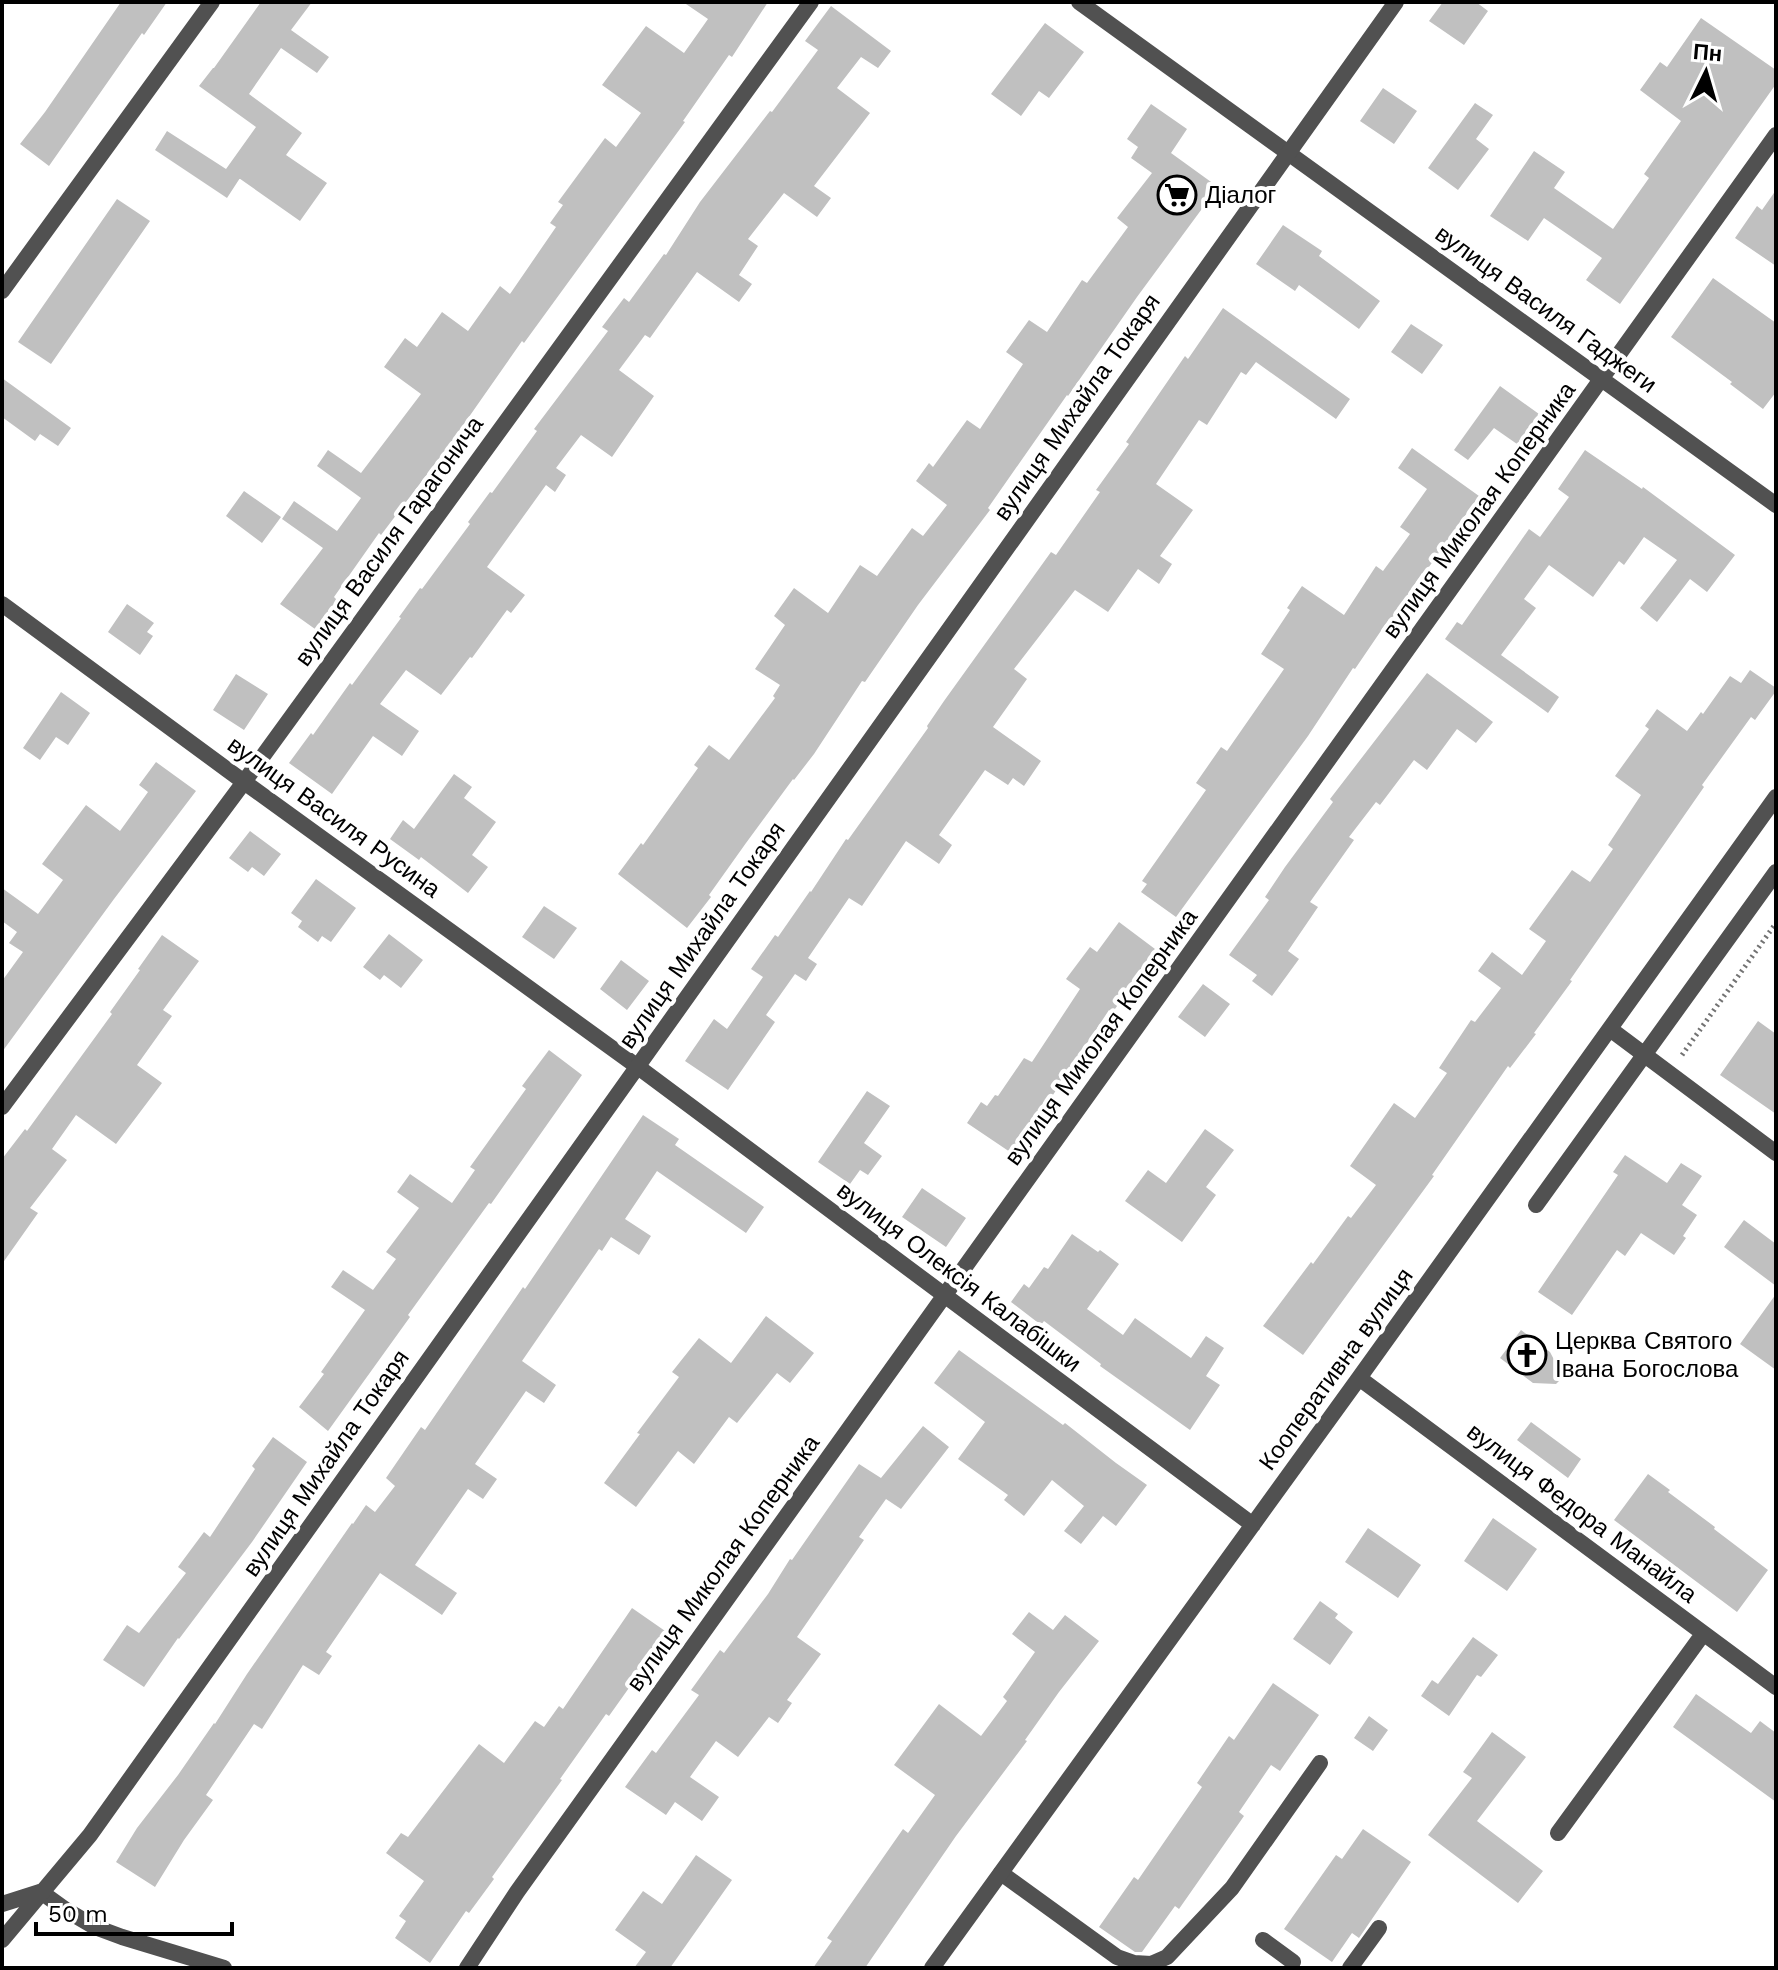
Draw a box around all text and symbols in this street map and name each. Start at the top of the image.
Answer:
north arrow [1666,32,1746,112]
text: Пн [1692,39,1723,66]
supermarket icon: Діалог [1156,174,1198,216]
place label: Діалог [1205,181,1277,209]
street label: вулиця Василя Гаджеги [1430,219,1662,399]
street label: вулиця Михайла Токаря [988,288,1166,526]
street label: вулиця Миколая Коперника [1377,376,1582,643]
street label: вулиця Василя Гарагонича [289,410,489,671]
street label: вулиця Василя Русина [222,731,446,904]
street label: вулиця Михайла Токаря [613,816,791,1054]
street label: вулиця Миколая Коперника [999,903,1204,1170]
street label: вулиця Олексія Калабішки [832,1176,1086,1378]
street label: Кооперативна вулиця [1253,1262,1419,1476]
place label: Церква Святого Івана Богослова [1555,1327,1739,1383]
church icon: Церква Святого Івана Богослова [1506,1334,1548,1376]
street label: вулиця Михайла Токаря [237,1344,415,1582]
street label: вулиця Федора Манайла [1462,1417,1703,1609]
street label: вулиця Миколая Коперника [621,1429,826,1696]
scale bar [36,1886,232,1936]
text: 50 m [48,1900,108,1928]

